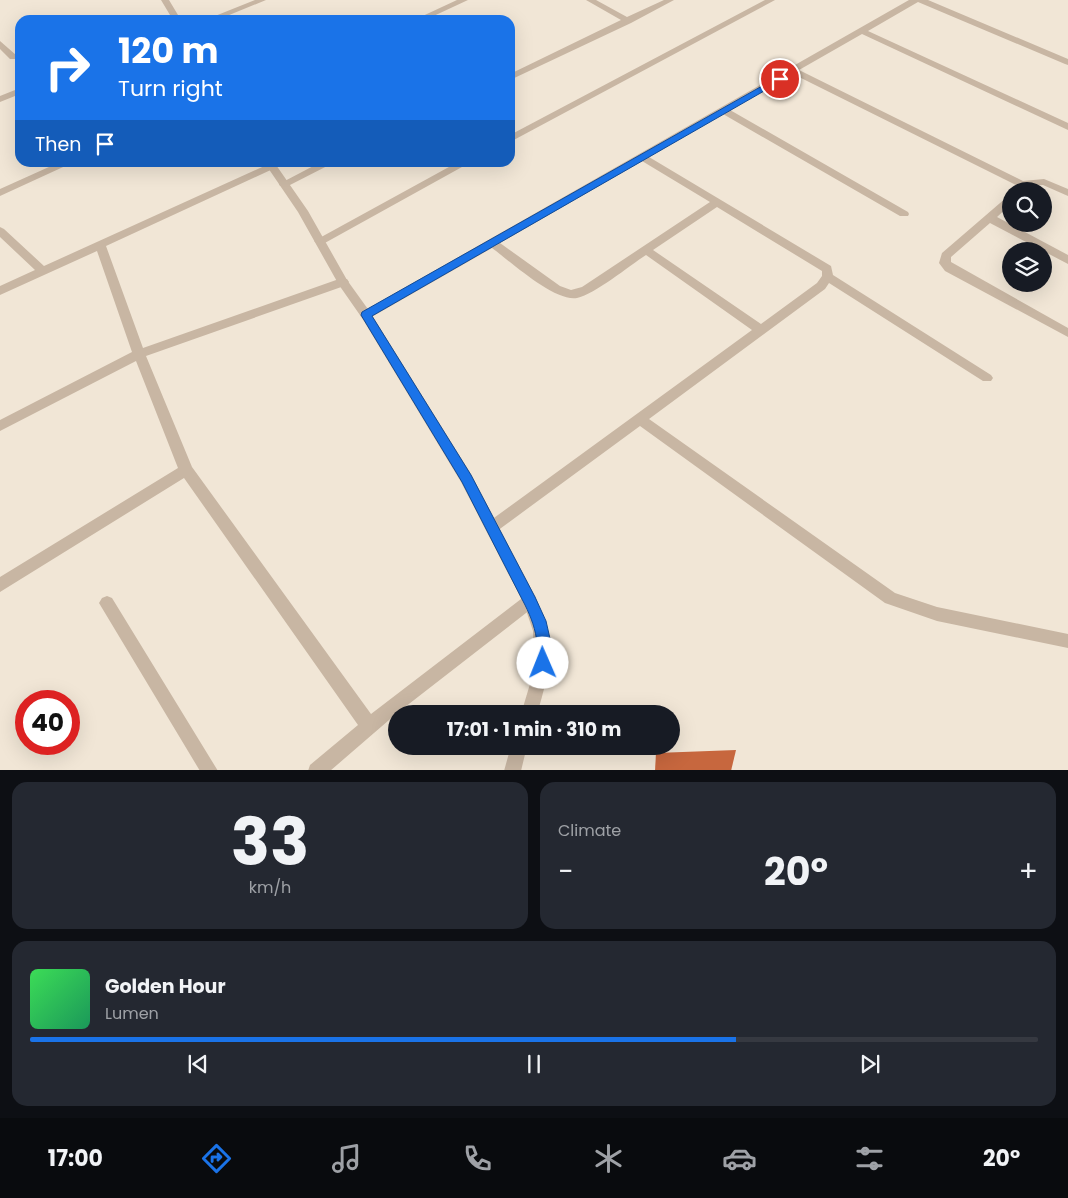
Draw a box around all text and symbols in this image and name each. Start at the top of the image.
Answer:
text: 120 m [118,26,218,75]
icon: right [35,35,100,100]
pin [759,58,801,100]
icon: arrive [766,65,794,93]
text: Turn right [118,73,223,104]
icon: arrive [91,130,119,158]
text: Then [35,131,81,158]
map controls [1002,182,1052,292]
button: search [1002,182,1052,232]
button: layers [1002,242,1052,292]
position arrow [516,636,568,688]
speed limit sign: 40 [15,690,80,755]
text: 17:01 · 1 min · 310 m [447,716,621,743]
text: 33 [231,797,309,888]
text: Climate [558,819,621,842]
text: 20° [764,845,828,898]
text: − [558,852,573,891]
text: + [1019,852,1038,891]
text: km/h [249,876,291,899]
text: Golden Hour [105,973,226,1000]
text: Lumen [105,1002,159,1025]
icon: previous [184,1050,212,1078]
icon: pause [520,1050,548,1078]
icon: next [856,1050,884,1078]
icon: directions [199,1141,234,1176]
icon: music [329,1141,364,1176]
icon: phone [460,1141,495,1176]
icon: climate [591,1141,626,1176]
icon: car [722,1141,757,1176]
icon: filters [852,1141,887,1176]
text: 17:00 [48,1143,103,1174]
text: 20° [983,1143,1020,1174]

